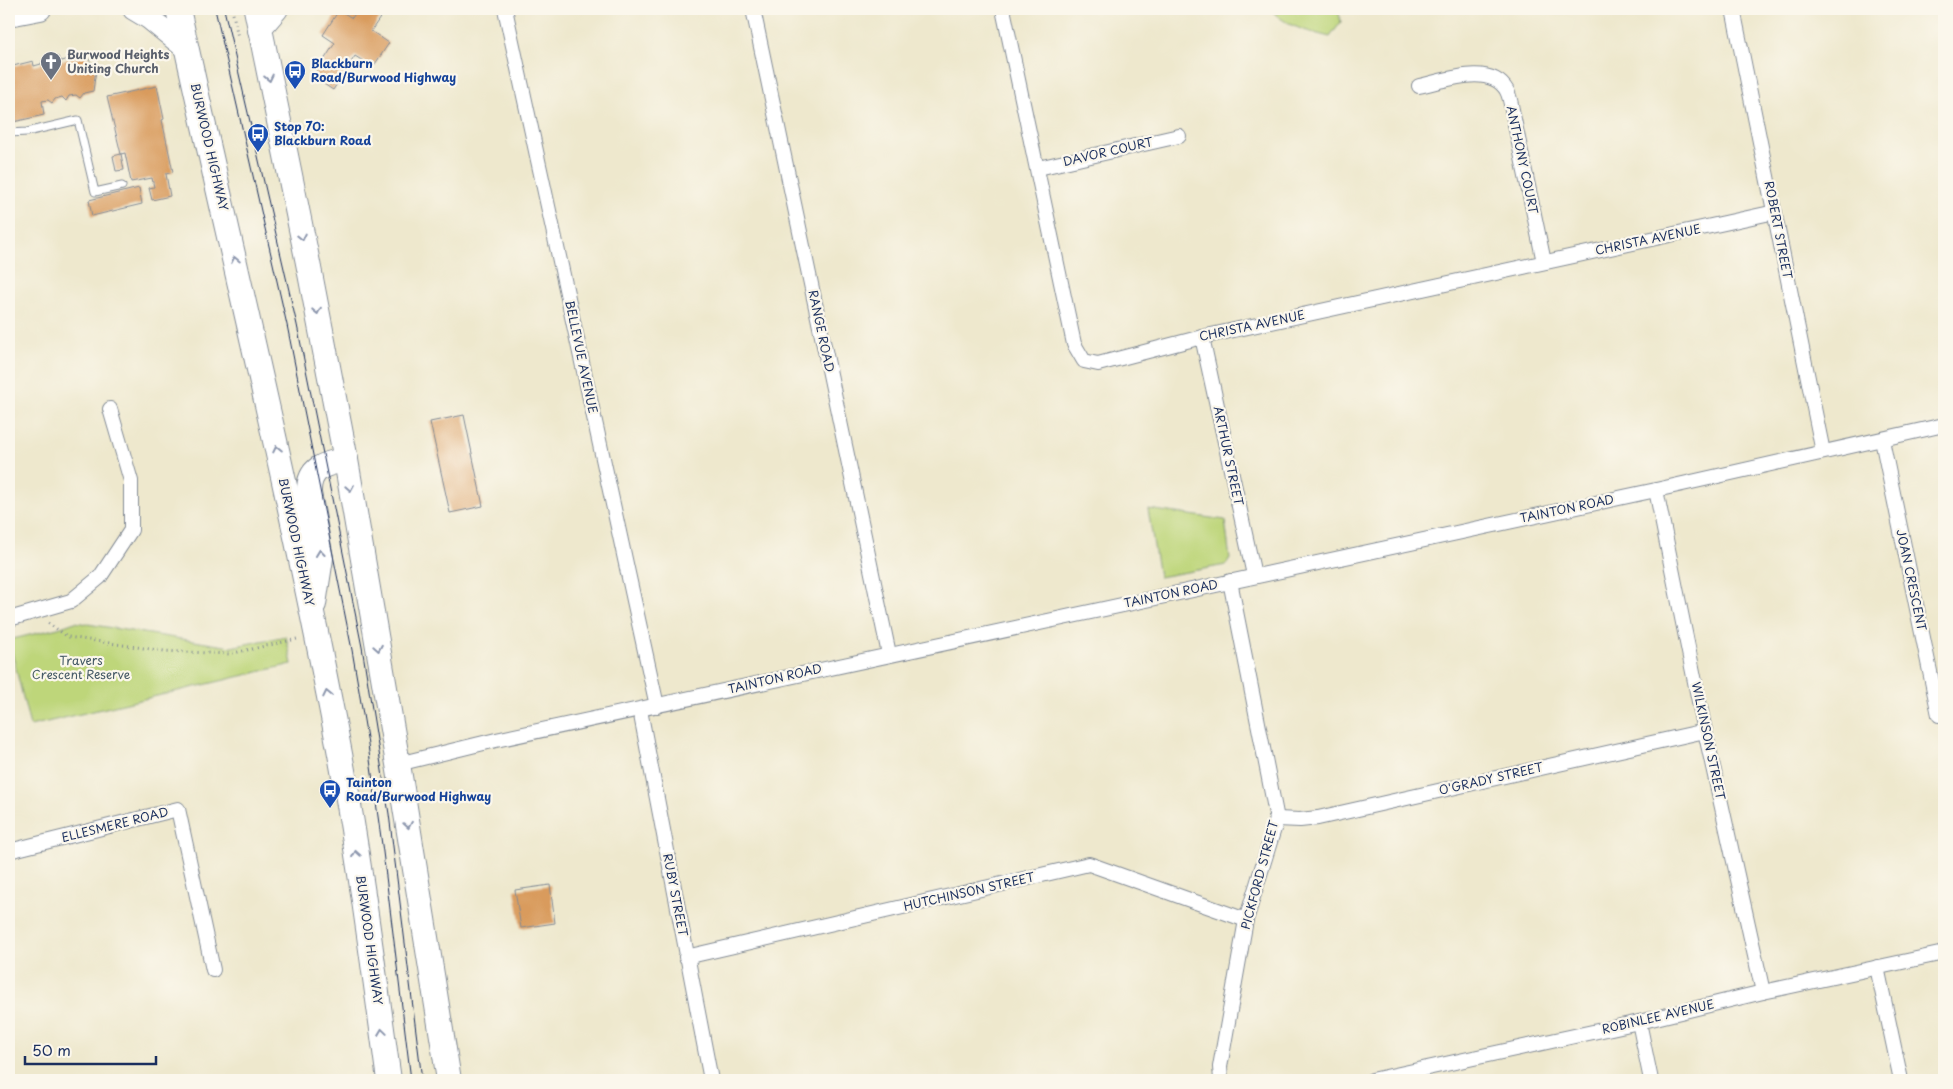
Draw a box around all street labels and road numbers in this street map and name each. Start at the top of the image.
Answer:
street label: BURWOOD HIGHWAY [186,81,234,213]
street label: ANTHONY COURT [1503,104,1543,216]
street label: DAVOR COURT [1061,132,1155,170]
street label: ROBERT STREET [1761,179,1797,281]
street label: CHRISTA AVENUE [1593,219,1702,259]
street label: RANGE ROAD [804,288,839,374]
street label: BELLEVUE AVENUE [561,299,603,415]
street label: CHRISTA AVENUE [1197,305,1306,345]
street label: ARTHUR STREET [1210,404,1248,508]
street label: BURWOOD HIGHWAY [275,476,319,608]
street label: TAINTON ROAD [1518,489,1615,527]
street label: JOAN CRESCENT [1892,527,1932,633]
street label: TAINTON ROAD [1122,574,1219,612]
street label: TAINTON ROAD [726,658,823,698]
street label: WILKINSON STREET [1688,680,1730,802]
street label: O'GRADY STREET [1437,757,1545,799]
street label: ELLESMERE ROAD [59,802,170,846]
street label: PICKFORD STREET [1236,817,1282,931]
street label: RUBY STREET [659,852,693,939]
street label: HUTCHINSON STREET [902,867,1037,915]
street label: BURWOOD HIGHWAY [352,874,388,1006]
street label: ROBINLEE AVENUE [1600,994,1716,1038]

